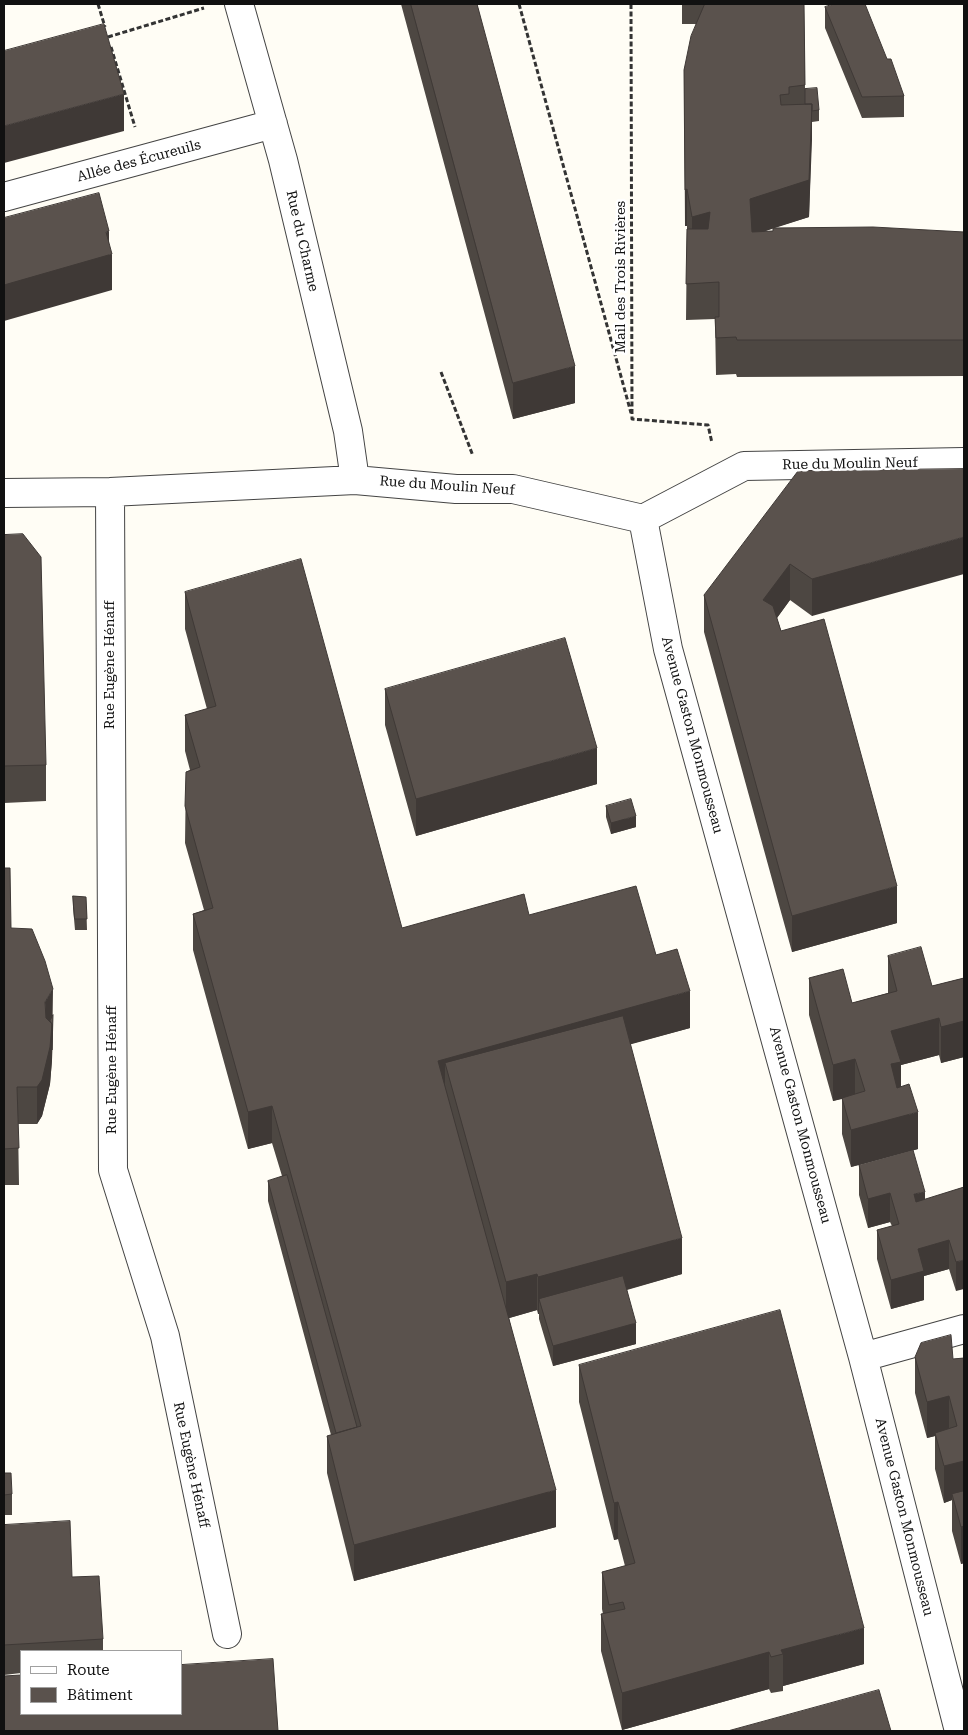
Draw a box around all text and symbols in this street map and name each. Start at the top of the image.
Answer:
street label: Allée des Écureuils [75,136,203,186]
street label: Rue du Charme [282,189,322,293]
street label: Mail des Trois Rivières [613,201,629,353]
street label: Rue du Moulin Neuf [782,454,918,474]
street label: Rue du Moulin Neuf [379,473,515,499]
street label: Rue Eugène Hénaff [102,601,118,729]
street label: Avenue Gaston Monmousseau [658,635,726,835]
street label: Rue Eugène Hénaff [104,1006,120,1134]
street label: Avenue Gaston Monmousseau [766,1025,834,1225]
street label: Rue Eugène Hénaff [169,1400,213,1530]
street label: Avenue Gaston Monmousseau [871,1416,937,1618]
legend [20,1650,182,1715]
text: Route [67,1661,109,1679]
text: Bâtiment [67,1686,133,1704]

